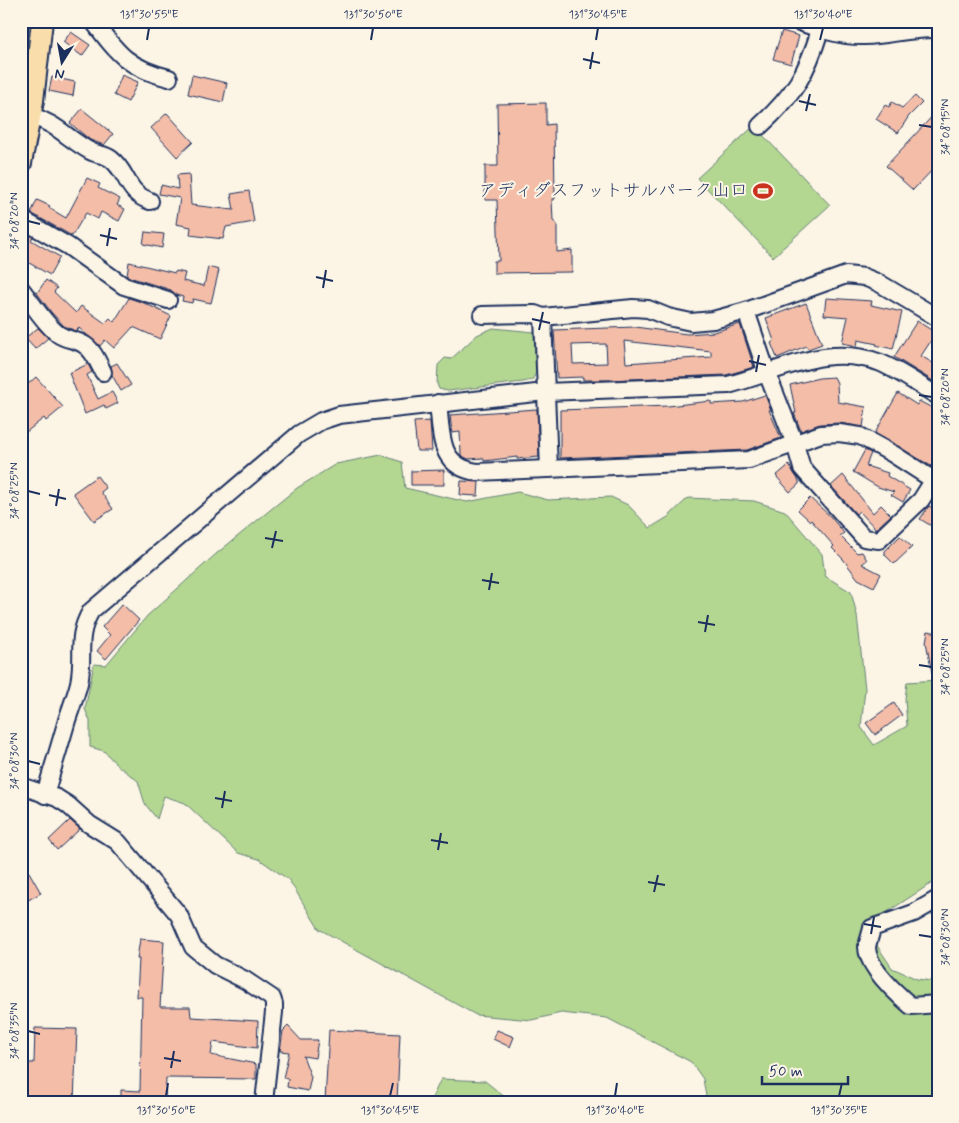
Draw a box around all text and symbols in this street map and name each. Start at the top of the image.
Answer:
text: 131°30'55"E [120,7,178,23]
text: 131°30'50"E [343,7,403,23]
text: 131°30'45"E [569,7,627,23]
text: 131°30'40"E [793,7,853,23]
north arrow [38,38,88,88]
text: N [53,64,66,84]
text: 34°08'15"N [938,99,954,155]
place label: アディダスフットサルパーク山口 [479,179,748,203]
sports icon: アディダスフットサルパーク山口 [752,180,774,202]
text: 34°08'20"N [7,192,23,250]
text: 34°08'20"N [938,368,954,426]
text: 34°08'25"N [7,462,23,520]
text: 34°08'25"N [938,638,954,696]
text: 34°08'30"N [7,732,23,790]
text: 34°08'30"N [938,908,954,966]
text: 34°08'35"N [7,1003,23,1059]
scale bar [762,1053,848,1085]
text: 50 m [769,1062,803,1082]
text: 131°30'50"E [136,1103,196,1119]
text: 131°30'45"E [361,1103,419,1119]
text: 131°30'40"E [585,1103,645,1119]
text: 131°30'35"E [810,1103,868,1119]

